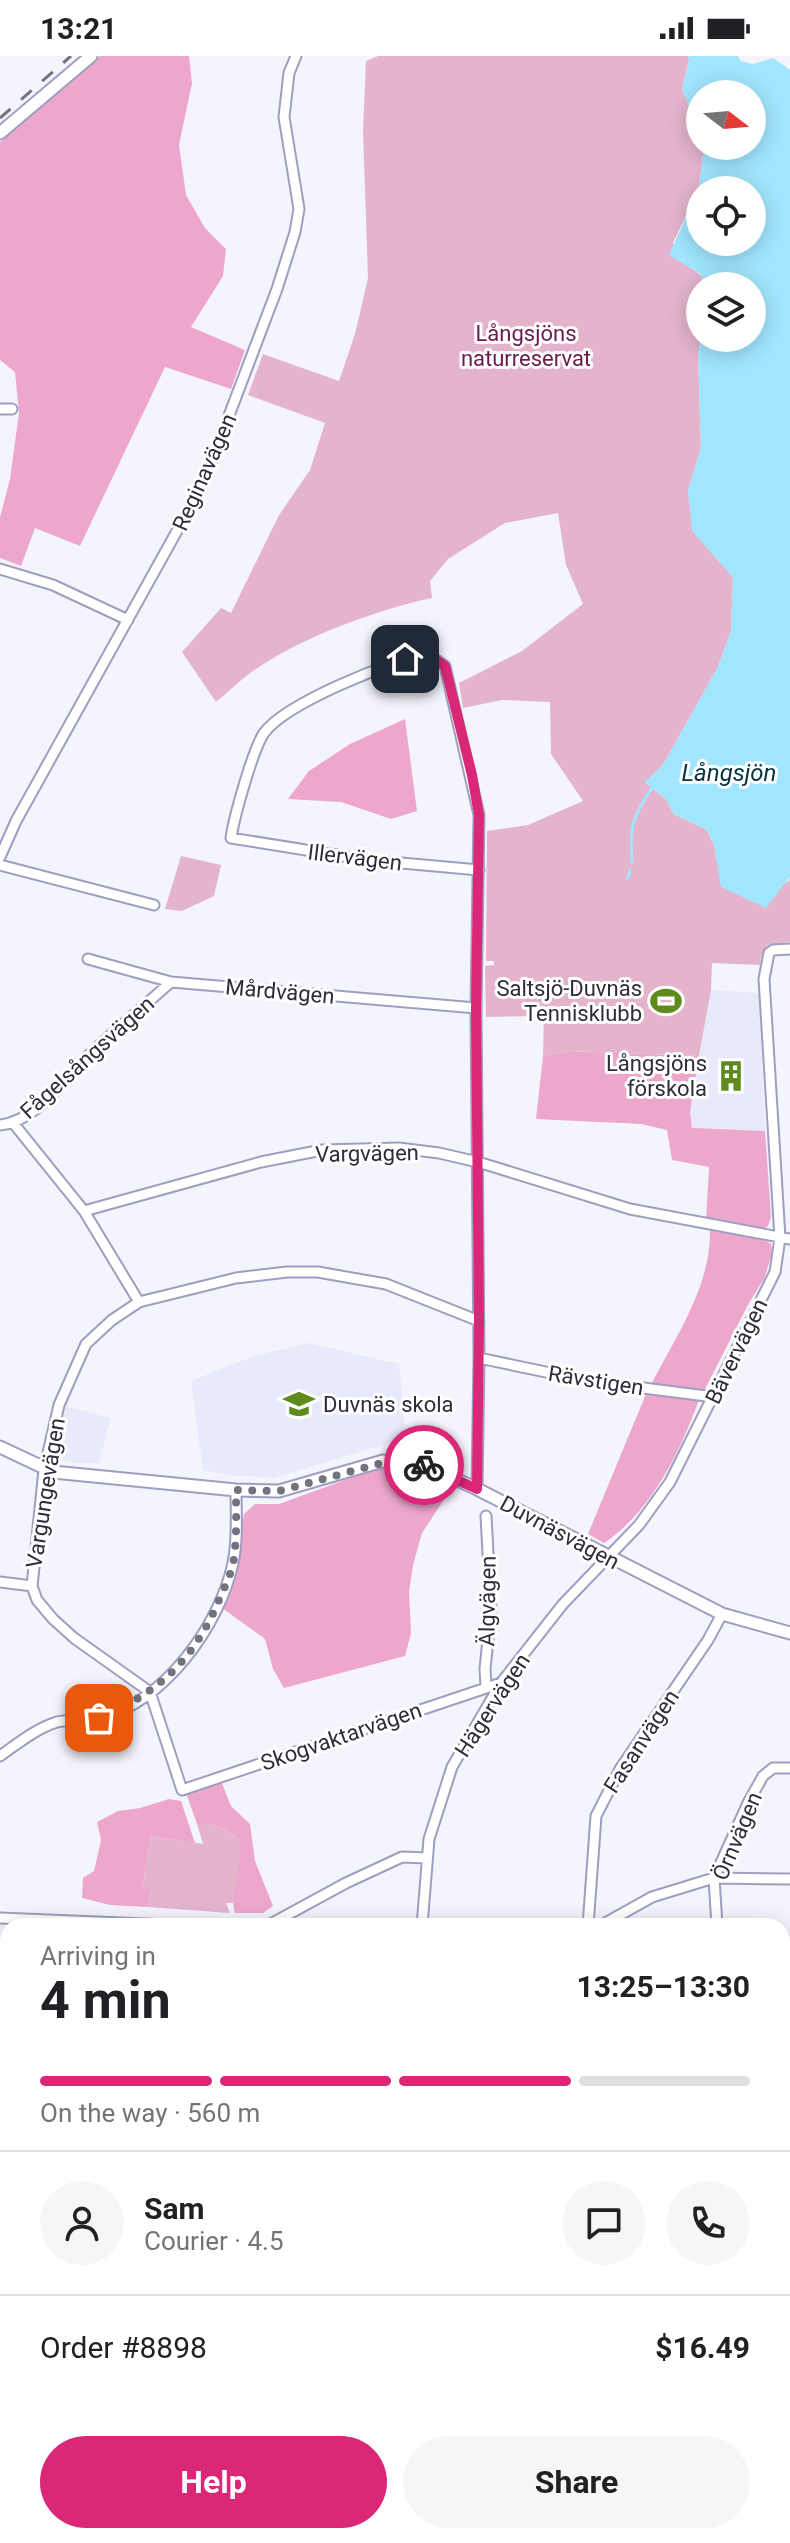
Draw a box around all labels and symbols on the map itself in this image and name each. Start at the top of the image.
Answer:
north arrow [686,80,766,160]
park label: Långsjöns naturreservat [461,321,591,371]
street label: Reginavägen [168,410,241,535]
pin [371,625,439,693]
water label: Långsjön [682,759,776,787]
street label: Illervägen [306,839,403,876]
street label: Mårdvägen [224,974,336,1009]
place label: Saltsjö-Duvnäs Tennisklubb [496,976,642,1026]
sports icon: Saltsjö-Duvnäs Tennisklubb [649,984,683,1018]
street label: Fågelsångsvägen [15,991,159,1124]
place label: Långsjöns förskola [606,1051,707,1101]
building icon: Långsjöns förskola [714,1059,748,1093]
street label: Vargvägen [315,1140,419,1167]
street label: Bävervägen [700,1295,773,1408]
street label: Rävstigen [547,1361,645,1400]
school or university icon: Duvnäs skola [282,1387,316,1421]
place label: Duvnäs skola [323,1392,454,1417]
street label: Vargungevägen [21,1416,70,1570]
courier [384,1425,464,1505]
street label: Duvnäsvägen [496,1491,624,1574]
street label: Älgvägen [474,1555,501,1647]
street label: Hägervägen [450,1649,535,1762]
pin [65,1684,133,1752]
street label: Fasanvägen [599,1685,684,1798]
street label: Skogvaktarvägen [258,1697,425,1776]
street label: Örnvägen [708,1788,767,1884]

